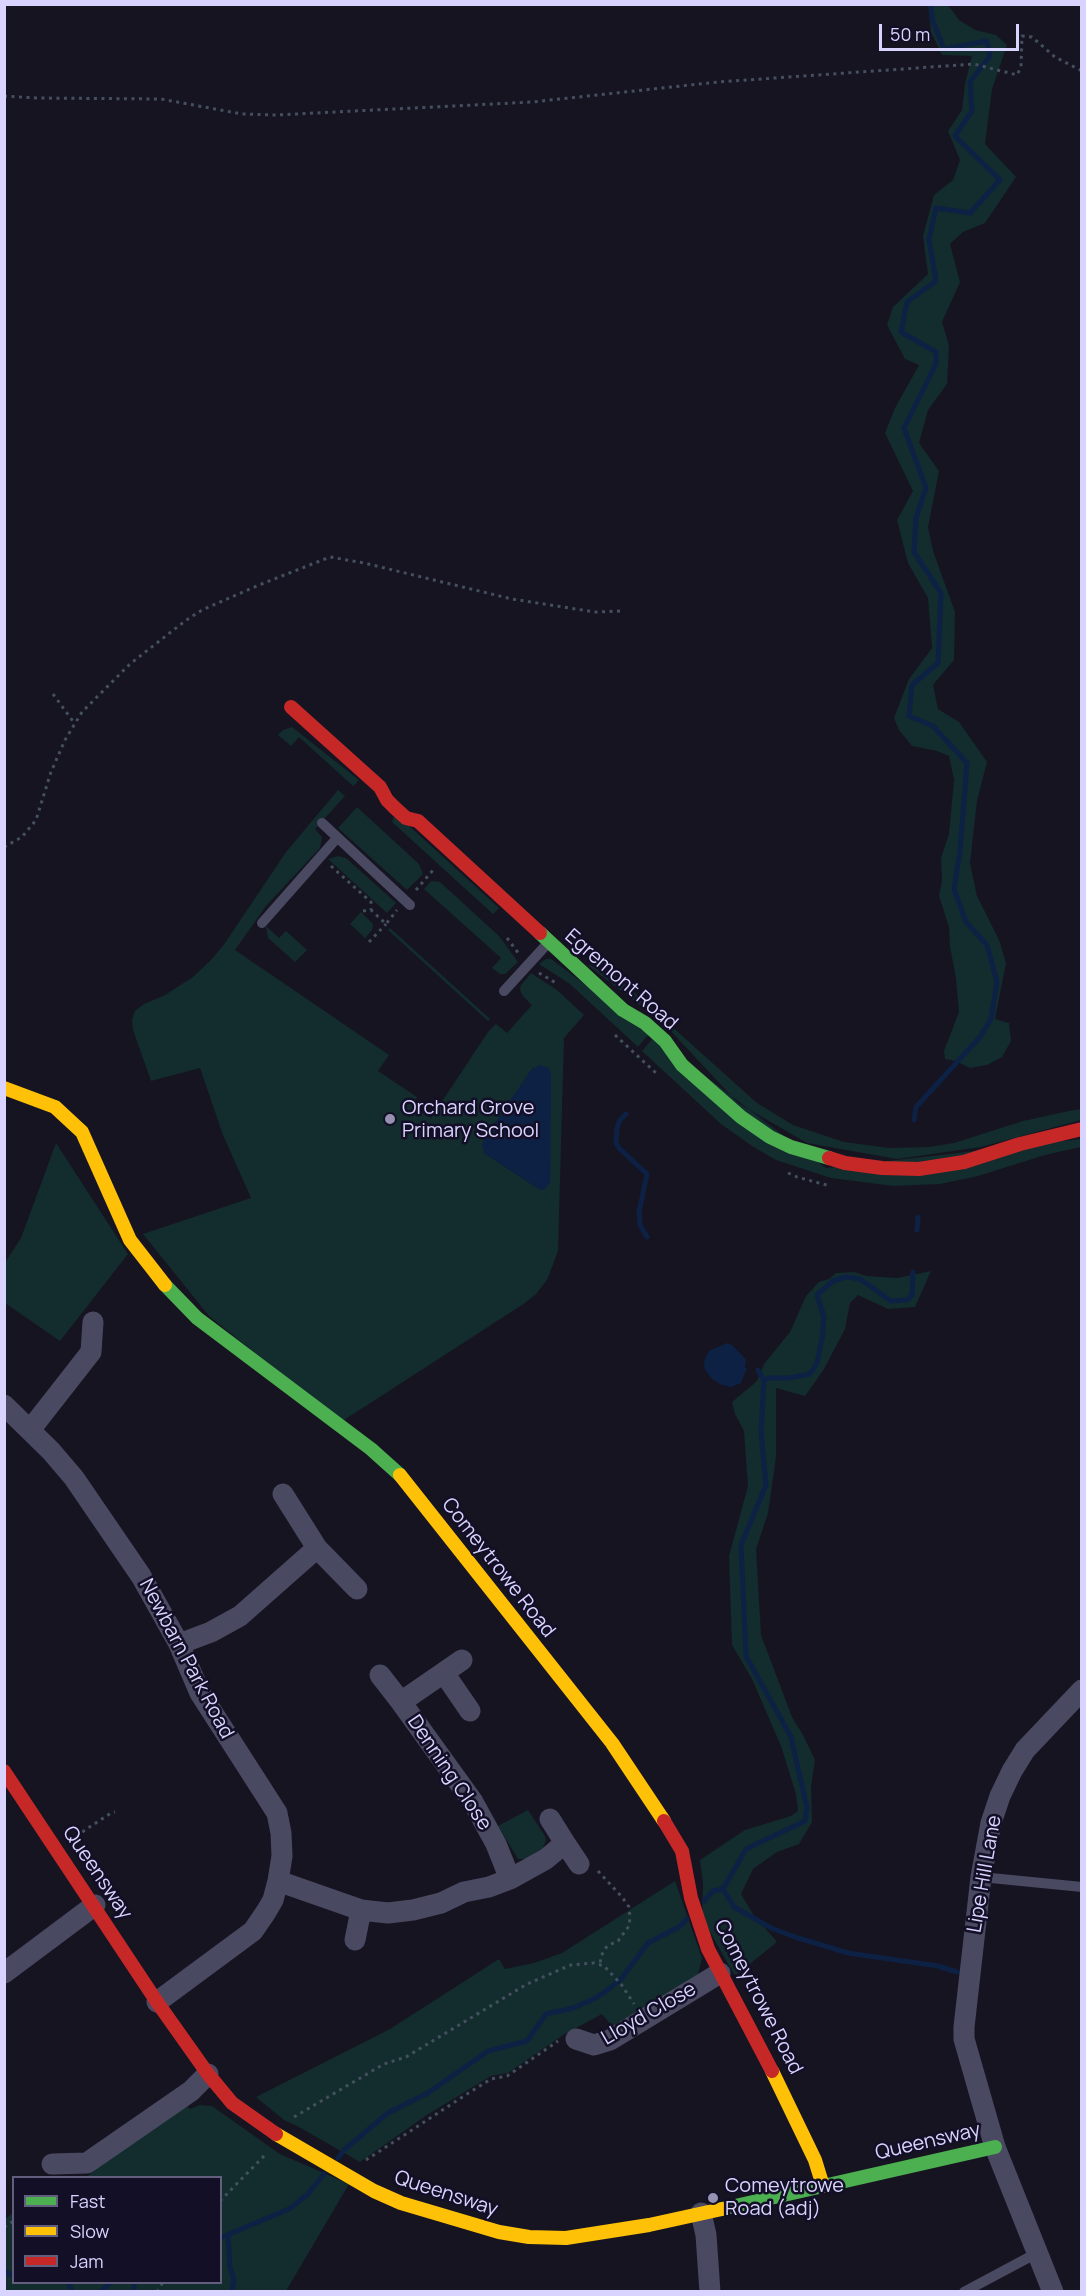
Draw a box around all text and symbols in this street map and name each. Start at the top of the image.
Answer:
scale bar [882,12,1022,50]
text: 50 m [890,22,930,46]
street label: Egremont Road [560,924,682,1036]
place label: Orchard Grove Primary School [402,1096,539,1143]
marker: Orchard Grove Primary School [383,1112,397,1126]
street label: Comeytrowe Road [436,1493,560,1643]
street label: Newbarn Park Road [134,1575,238,1743]
street label: Denning Close [402,1711,496,1835]
street label: Lipe Hill Lane [963,1813,1007,1935]
street label: Queensway [57,1822,137,1924]
street label: Comeytrowe Road [709,1916,807,2078]
street label: Lloyd Close [597,1977,701,2051]
street label: Queensway [873,2118,983,2166]
street label: Queensway [391,2166,501,2222]
place label: Comeytrowe Road (adj) [725,2174,844,2221]
legend [12,2176,222,2284]
text: Fast [70,2189,105,2213]
marker: Comeytrowe Road (adj) [706,2191,720,2205]
text: Slow [70,2219,109,2243]
text: Jam [70,2249,104,2273]

